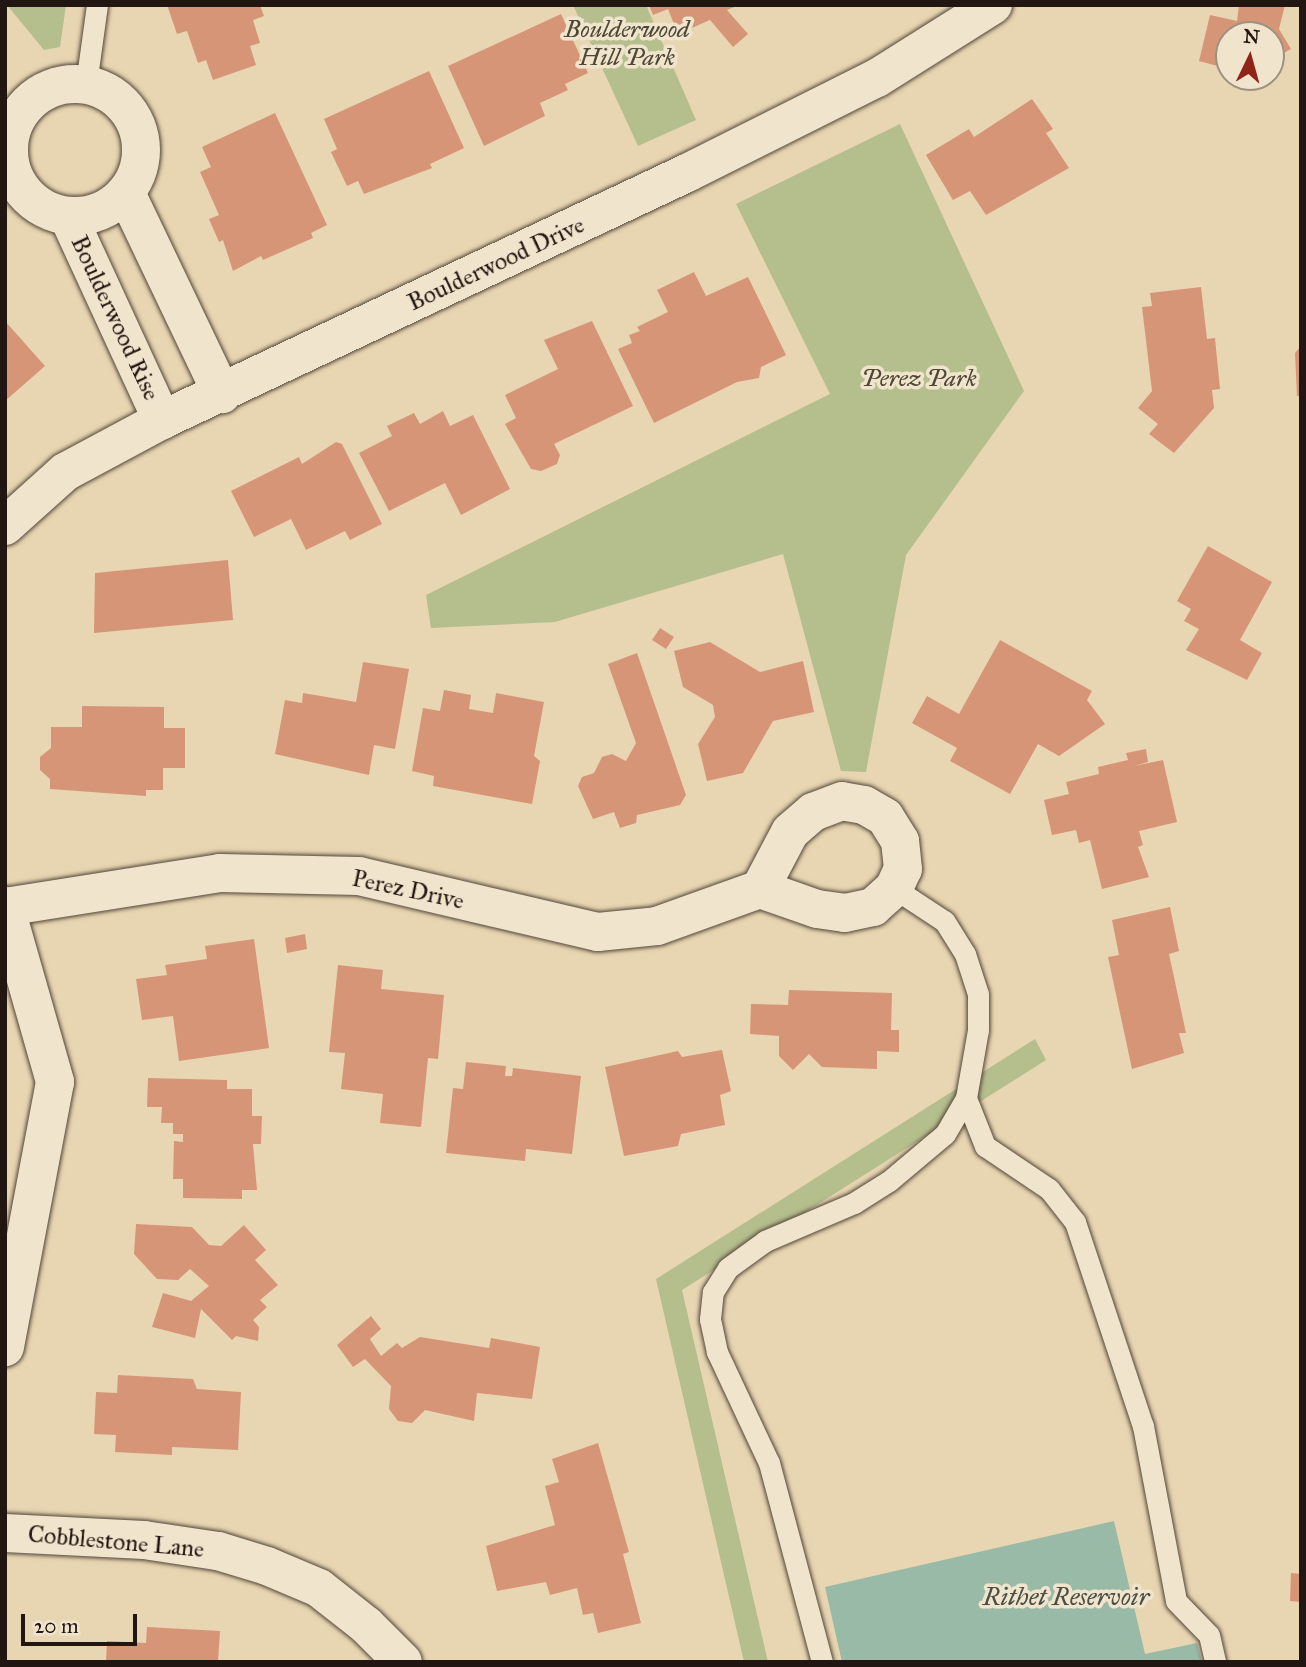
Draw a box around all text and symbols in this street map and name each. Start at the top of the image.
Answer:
park label: Boulderwood Hill Park [564,16,690,72]
north arrow [1215,21,1285,91]
text: N [1243,24,1261,49]
street label: Boulderwood Drive [403,211,589,317]
street label: Boulderwood Rise [64,231,166,405]
park label: Perez Park [861,365,977,393]
street label: Perez Drive [349,864,467,916]
street label: Cobblestone Lane [27,1520,205,1564]
water label: Rithet Reservoir [983,1581,1149,1613]
scale bar [24,1600,140,1644]
text: 20 m [34,1613,79,1639]

